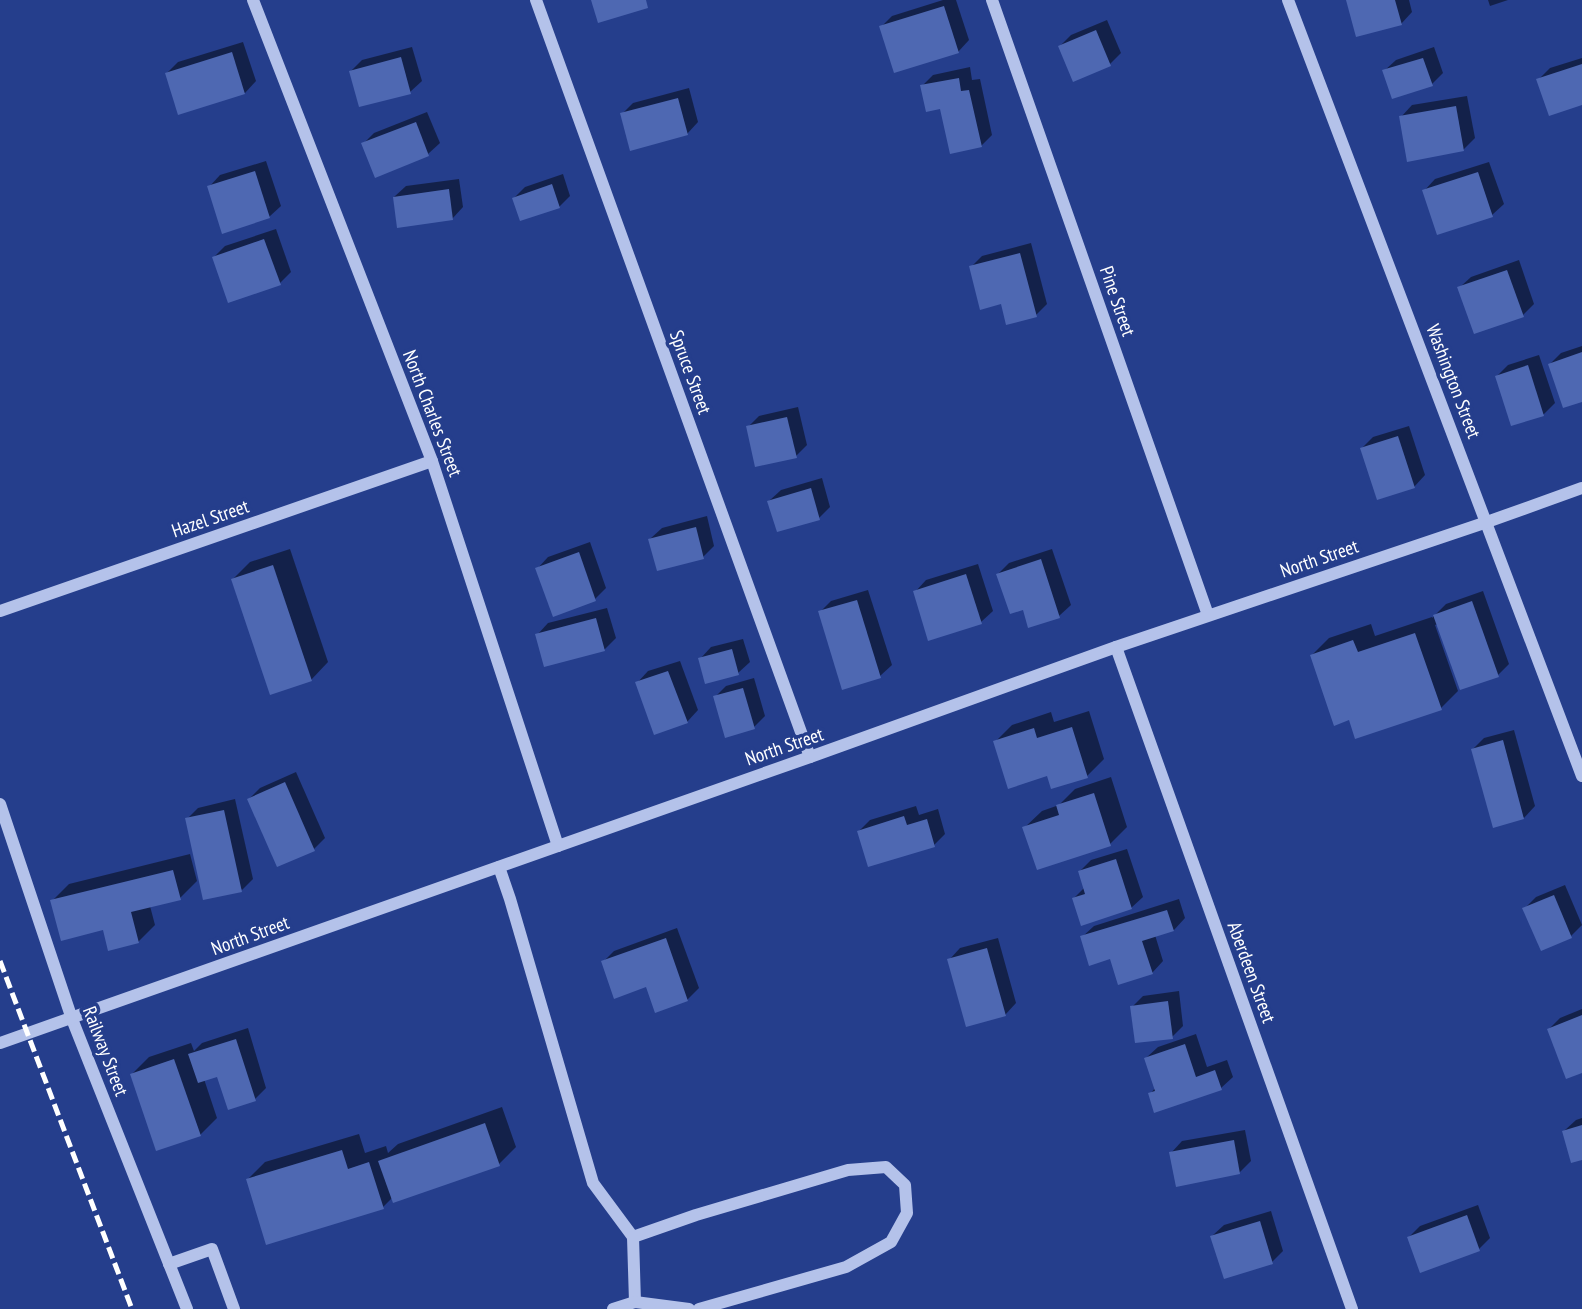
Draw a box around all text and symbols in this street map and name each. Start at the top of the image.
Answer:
street label: Pine Street [1095,263,1141,340]
street label: Washington Street [1421,321,1487,442]
street label: Spruce Street [665,327,718,418]
street label: North Charles Street [398,346,468,480]
street label: Hazel Street [168,493,252,542]
street label: North Street [1277,533,1362,583]
street label: North Street [742,721,827,771]
street label: North Street [208,910,293,960]
street label: Aberdeen Street [1223,918,1282,1027]
street label: Railway Street [78,1003,134,1100]

